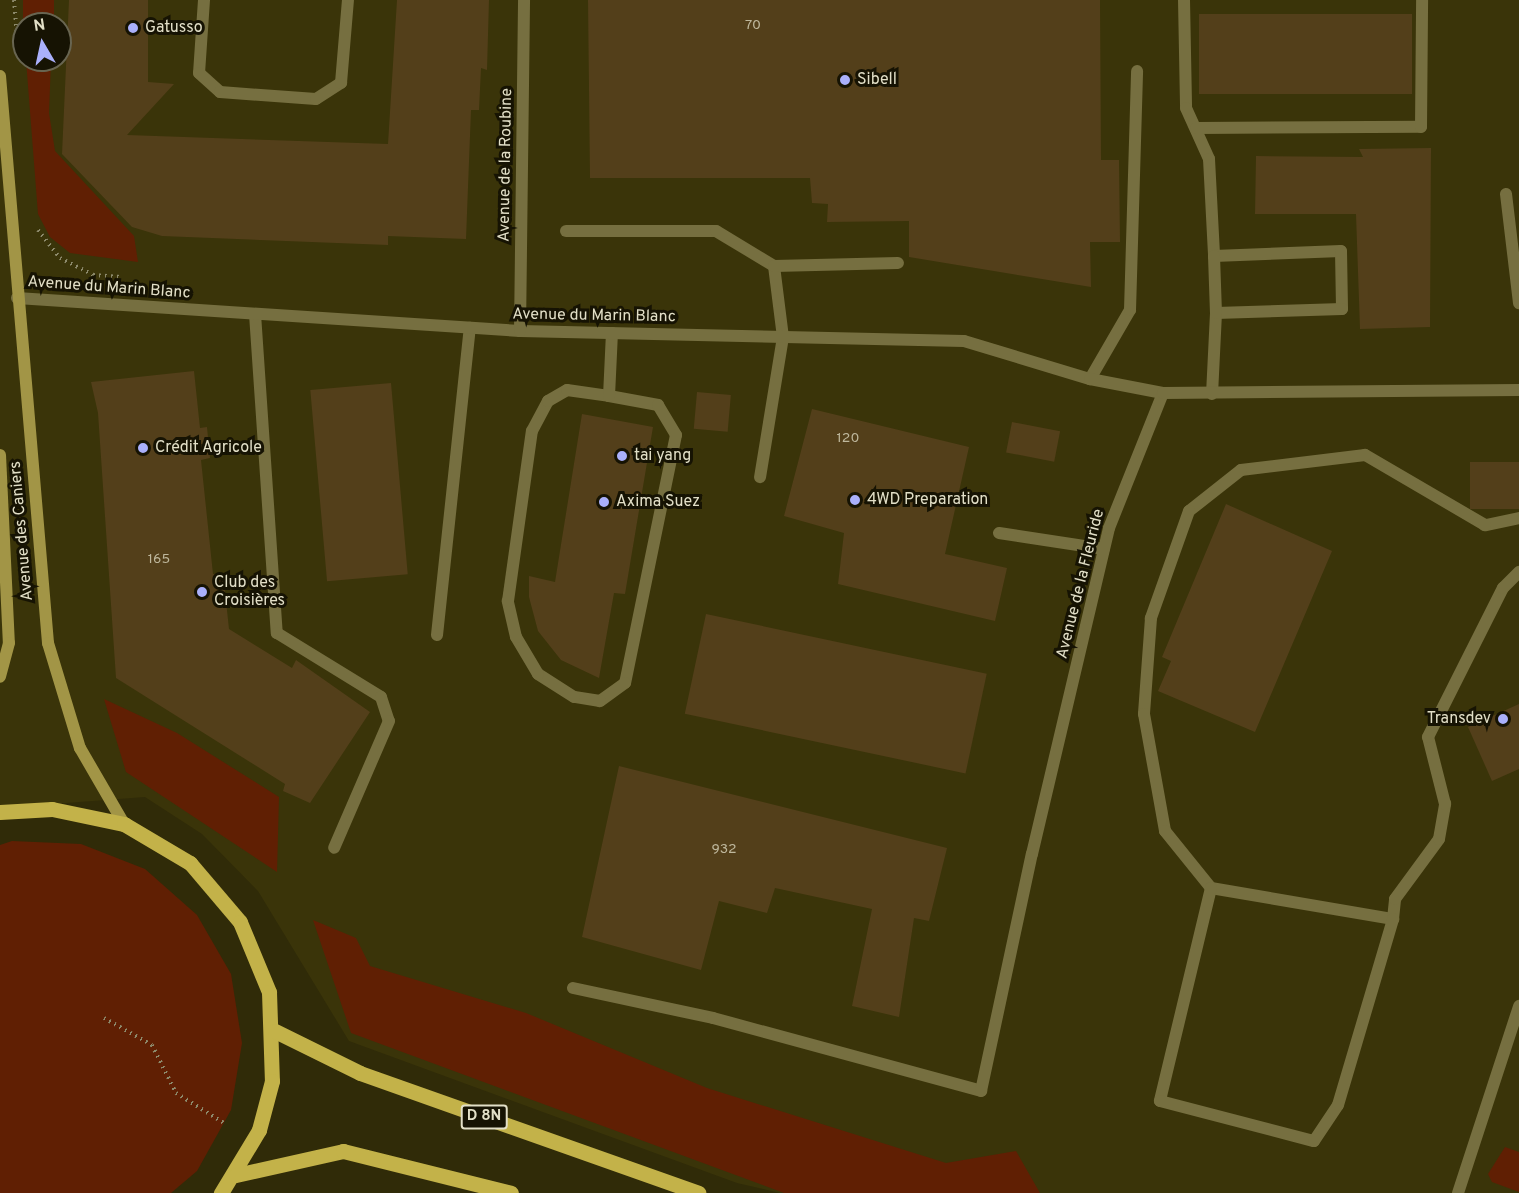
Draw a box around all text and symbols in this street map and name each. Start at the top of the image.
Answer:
north arrow [12,12,72,72]
text: N [32,15,47,37]
place label: Gatusso [145,18,203,38]
house number: 70 [745,18,761,34]
marker: Gatusso [126,21,140,35]
place label: Sibell [857,70,897,90]
marker: Sibell [838,73,852,87]
street label: Avenue de la Roubine [495,88,517,242]
street label: Avenue du Marin Blanc [27,273,191,303]
street label: Avenue du Marin Blanc [512,305,676,327]
house number: 120 [837,431,859,447]
place label: Crédit Agricole [155,438,263,458]
marker: Crédit Agricole [136,441,150,455]
place label: tai yang [634,446,691,466]
marker: tai yang [615,449,629,463]
street label: Avenue des Caniers [6,460,38,602]
place label: 4WD Preparation [867,490,988,510]
place label: Axima Suez [616,492,700,512]
marker: 4WD Preparation [848,493,862,507]
marker: Axima Suez [597,495,611,509]
street label: Avenue de la Fleuride [1053,507,1109,661]
house number: 165 [148,552,170,568]
place label: Club des Croisières [214,573,285,611]
marker: Club des Croisières [195,585,209,599]
place label: Transdev [1427,709,1491,729]
marker: Transdev [1496,712,1510,726]
house number: 932 [711,842,737,858]
road number: D 8N [460,1105,508,1129]

